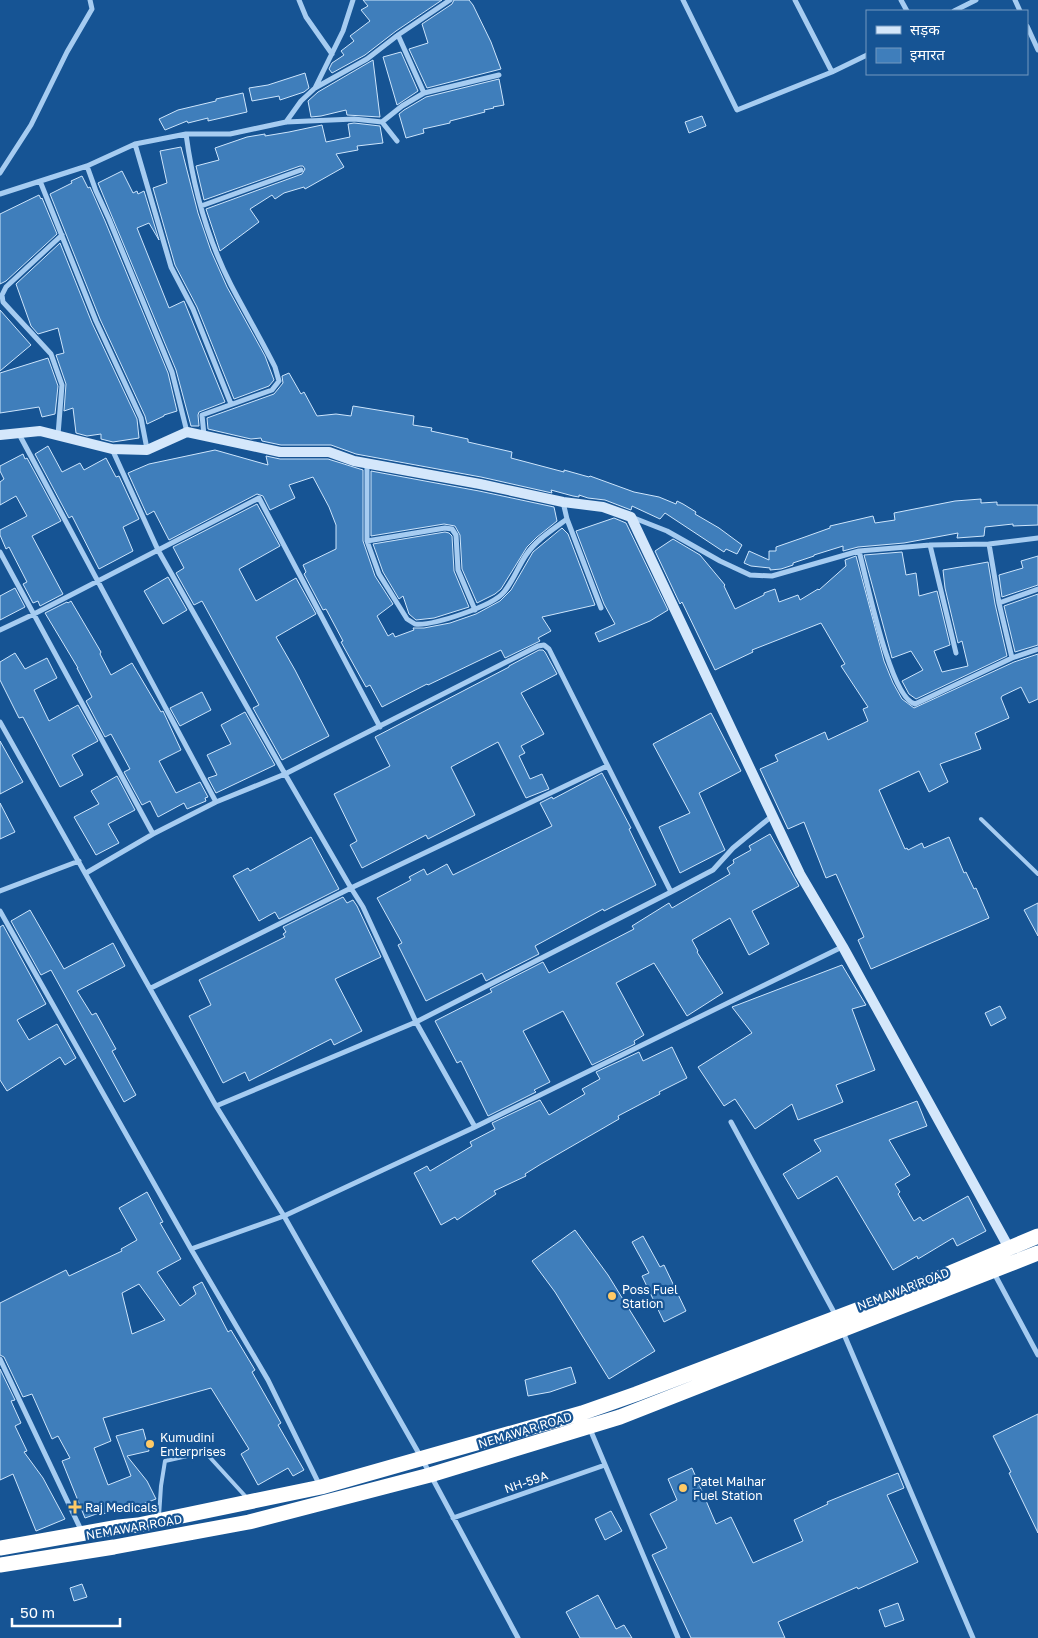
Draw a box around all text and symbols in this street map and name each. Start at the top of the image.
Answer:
legend [866,10,1028,75]
text: सड़क [910,20,940,38]
text: इमारत [910,45,945,63]
street label: NEMAWAR ROAD [855,1265,951,1313]
place label: Poss Fuel Station [622,1282,678,1311]
marker: Poss Fuel Station [606,1290,618,1302]
street label: NEMAWAR ROAD [476,1409,574,1451]
place label: Kumudini Enterprises [160,1430,226,1459]
marker: Kumudini Enterprises [144,1438,156,1450]
street label: NH-59A [502,1468,550,1496]
place label: Patel Malhar Fuel Station [693,1474,766,1503]
marker: Patel Malhar Fuel Station [677,1482,689,1494]
place label: Raj Medicals [85,1500,157,1515]
marker: Raj Medicals [69,1501,81,1513]
street label: NEMAWAR ROAD [85,1511,183,1543]
scale bar [12,1596,120,1628]
text: 50 m [20,1603,55,1621]

